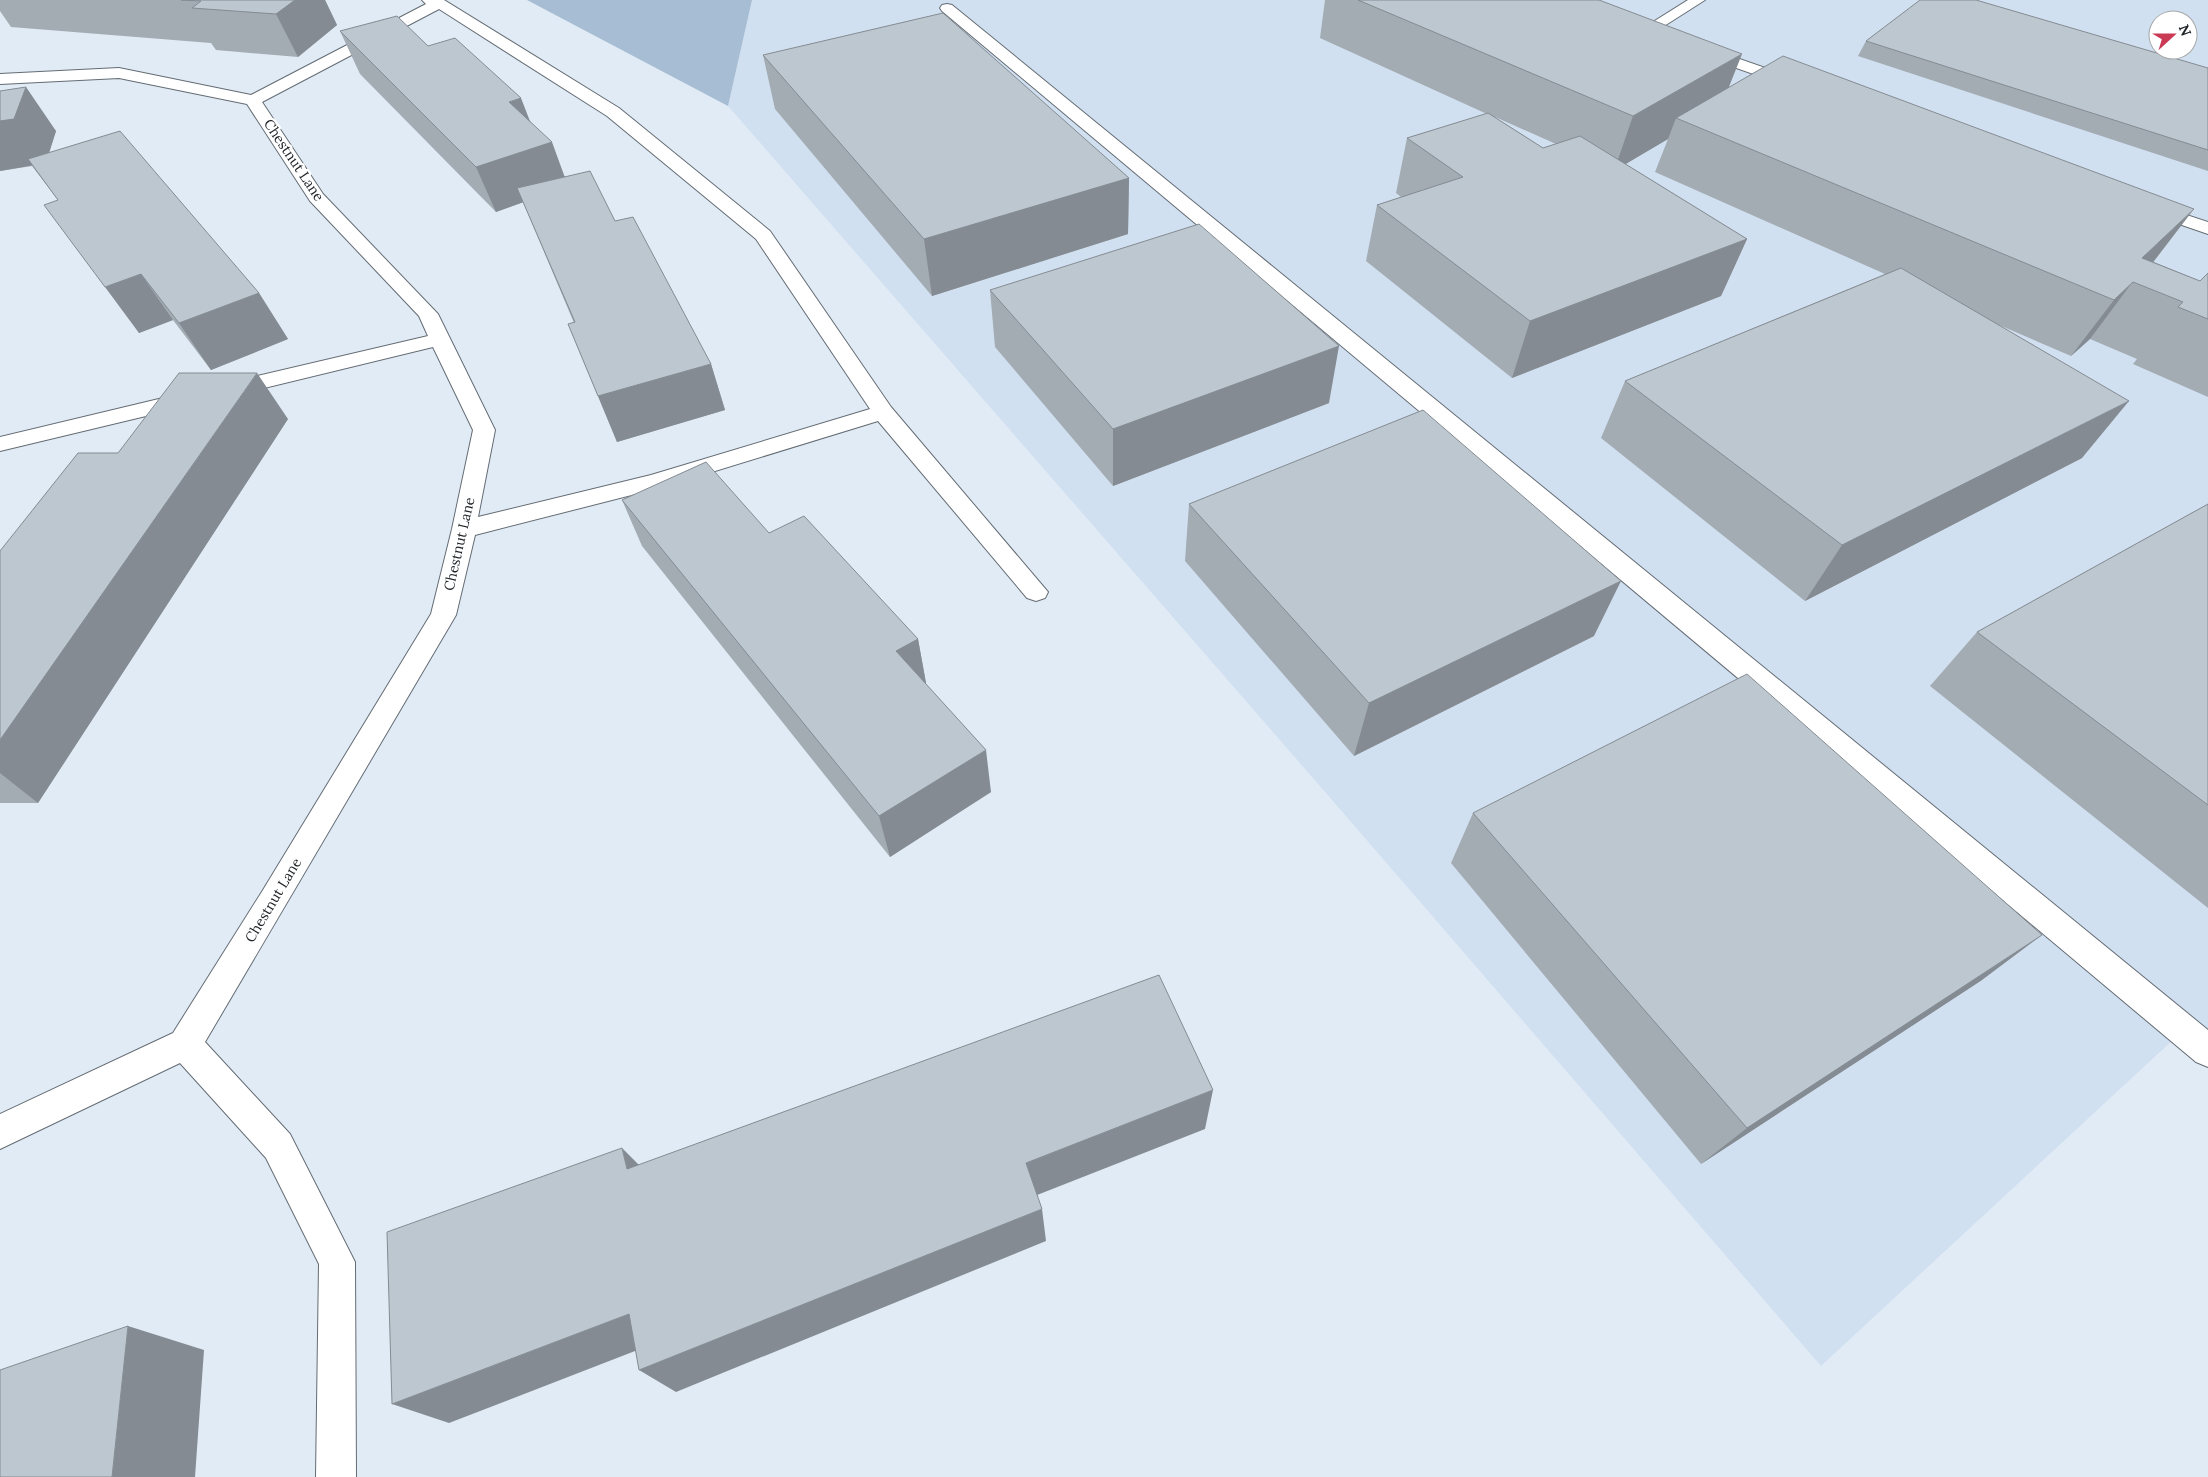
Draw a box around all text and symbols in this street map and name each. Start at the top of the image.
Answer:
north arrow [2148,10,2198,60]
text: N [2175,22,2196,39]
street label: Chestnut Lane [260,115,328,205]
street label: Chestnut Lane [440,495,479,592]
street label: Chestnut Lane [241,854,305,945]

